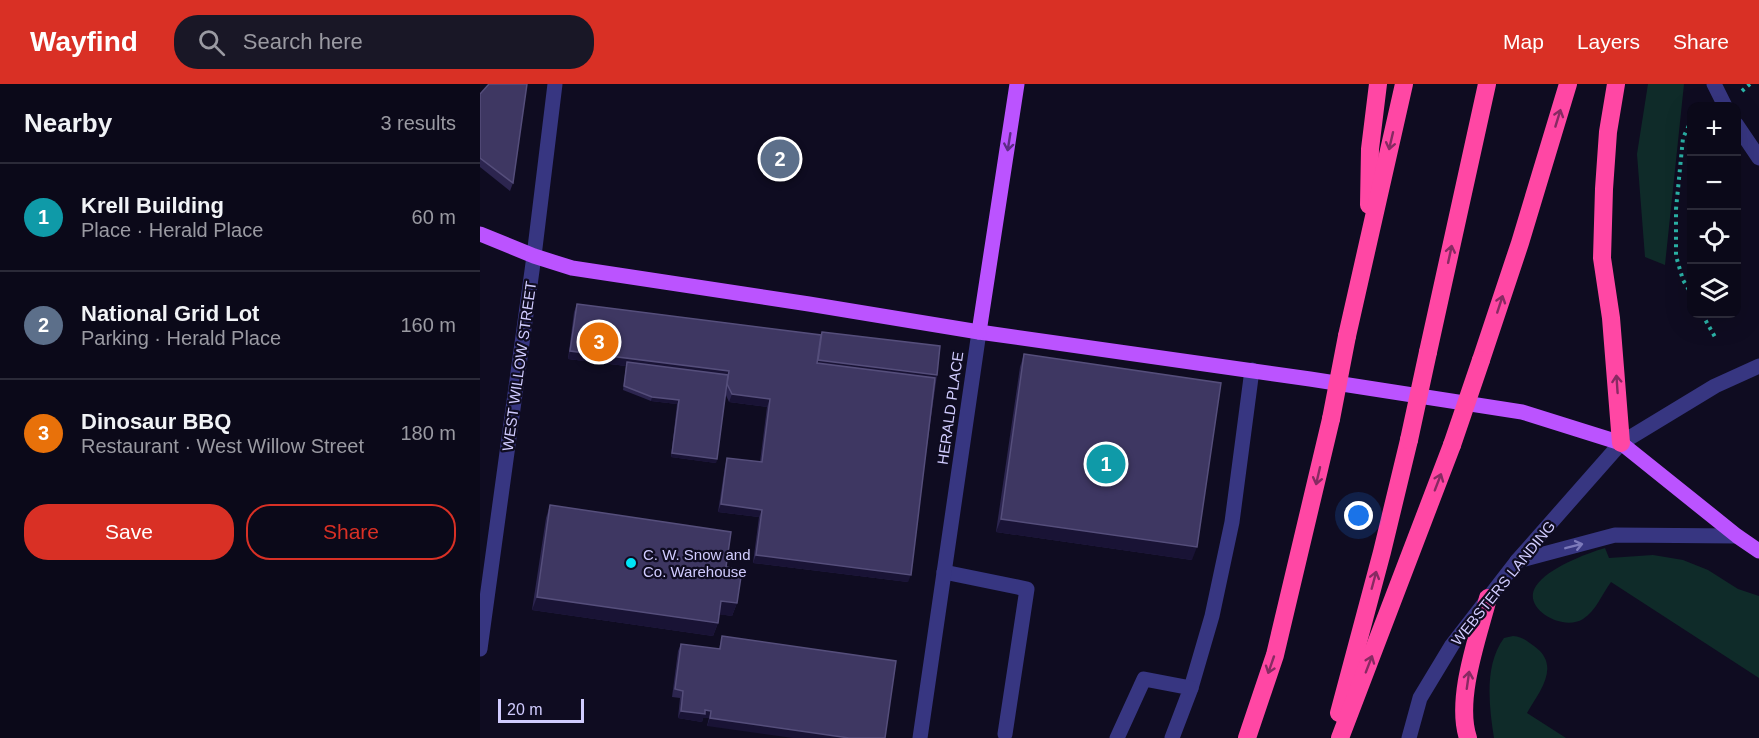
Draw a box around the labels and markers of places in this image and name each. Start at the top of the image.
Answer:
pin: 2 [760,136,800,182]
pin: 3 [580,320,618,364]
pin: 1 [1086,442,1126,487]
place label: C. W. Snow and Co. Warehouse [643,546,751,580]
marker: C. W. Snow and Co. Warehouse [624,556,638,570]

